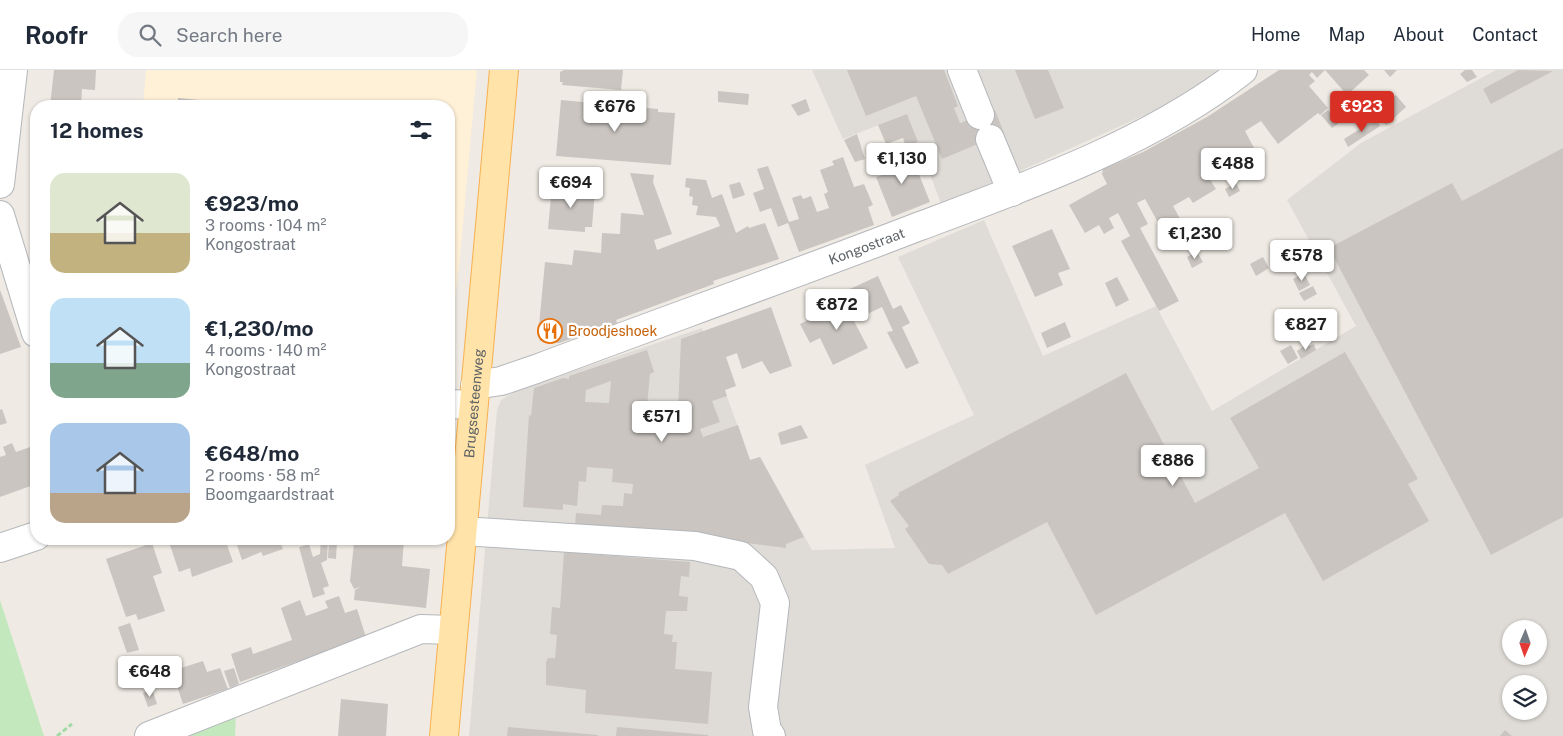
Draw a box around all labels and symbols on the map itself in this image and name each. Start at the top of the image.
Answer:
pin: €676 [585,90,645,133]
pin: €923 [1332,90,1392,133]
pin: €1,130 [861,142,943,185]
pin: €488 [1203,148,1263,190]
pin: €694 [541,166,601,209]
pin: €1,230 [1154,218,1236,260]
street label: Kongostraat [827,225,907,268]
pin: €578 [1272,240,1332,282]
pin: €872 [807,288,867,331]
pin: €827 [1276,308,1336,351]
restaurant icon: Broodjeshoek [537,318,563,344]
place label: Broodjeshoek [568,323,657,339]
street label: Brugsesteenweg [461,348,487,459]
pin: €571 [632,400,692,443]
pin: €886 [1143,444,1203,487]
north arrow [1502,620,1548,665]
pin: €648 [120,656,180,698]

